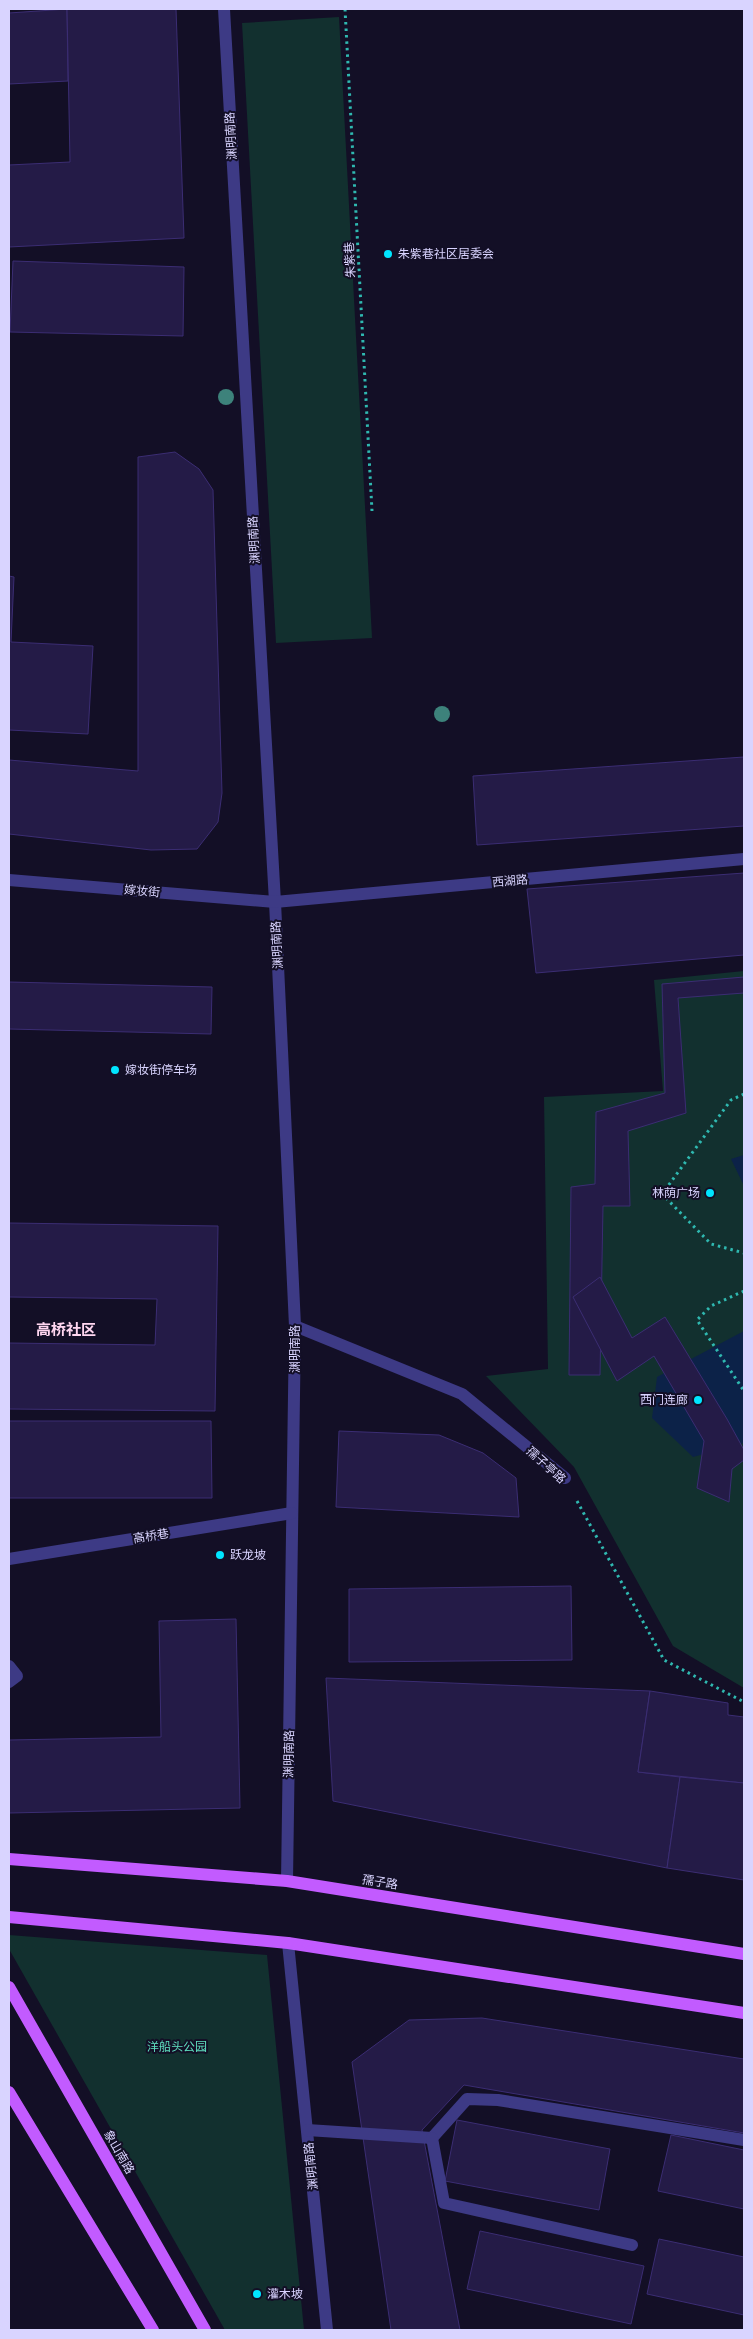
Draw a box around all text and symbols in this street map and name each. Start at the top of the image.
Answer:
street label: 渊明南路 [223,112,239,160]
street label: 朱紫巷 [342,242,358,278]
place label: 朱紫巷社区居委会 [398,247,494,261]
marker: 朱紫巷社区居委会 [382,248,394,260]
street label: 渊明南路 [246,516,262,564]
street label: 西湖路 [491,872,529,890]
street label: 嫁妆街 [123,882,161,900]
street label: 渊明南路 [269,921,285,969]
place label: 嫁妆街停车场 [125,1063,197,1077]
marker: 嫁妆街停车场 [109,1064,121,1076]
place label: 林荫广场 [652,1186,700,1200]
marker: 林荫广场 [704,1187,716,1199]
district label: 高桥社区 [36,1321,96,1339]
street label: 渊明南路 [288,1325,302,1373]
place label: 西门连廊 [640,1393,688,1407]
marker: 西门连廊 [692,1394,704,1406]
street label: 孺子亭路 [523,1444,569,1486]
street label: 高桥巷 [132,1526,170,1546]
place label: 跃龙坡 [230,1548,266,1562]
marker: 跃龙坡 [214,1549,226,1561]
street label: 渊明南路 [282,1730,296,1778]
street label: 孺子路 [361,1872,399,1892]
park label: 洋船头公园 [147,2040,207,2054]
street label: 象山南路 [101,2128,137,2176]
street label: 渊明南路 [302,2141,320,2191]
place label: 灌木坡 [267,2287,303,2301]
marker: 灌木坡 [251,2288,263,2300]

